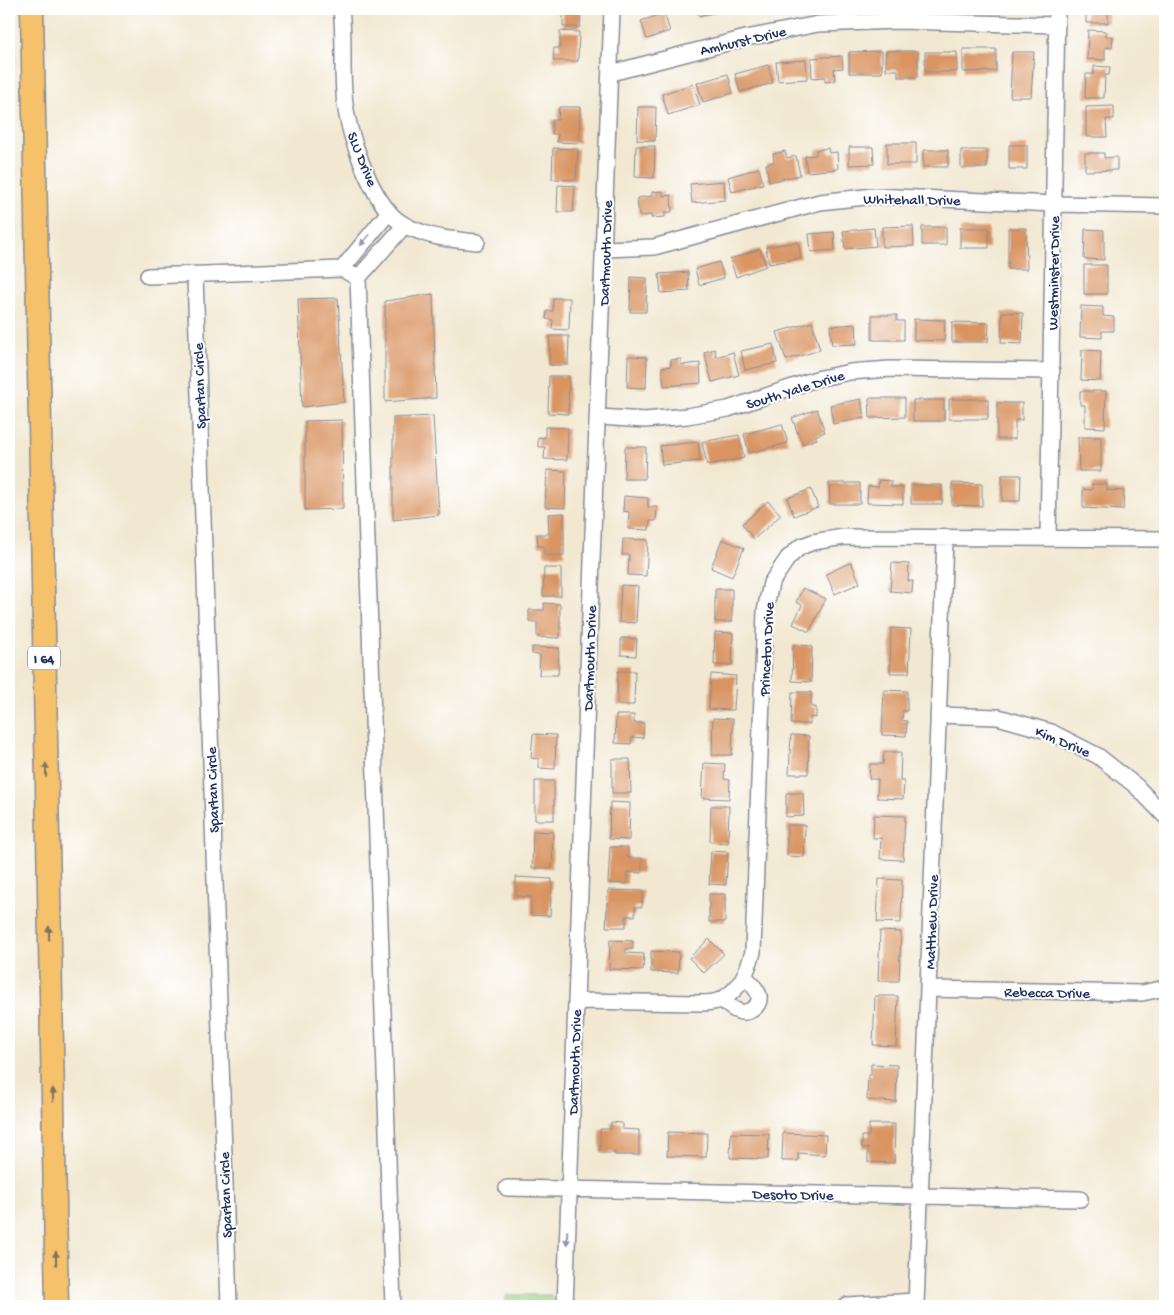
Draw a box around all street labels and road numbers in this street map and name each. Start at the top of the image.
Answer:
street label: Amhurst Drive [699,23,788,61]
street label: SLU Drive [342,130,380,190]
street label: Whitehall Drive [863,191,961,211]
street label: Dartmouth Drive [596,200,618,307]
street label: Westminster Drive [1045,216,1065,330]
street label: Spartan Circle [190,342,211,429]
street label: South Yale Drive [744,367,847,414]
street label: Princeton Drive [756,601,779,698]
street label: Dartmouth Drive [580,605,602,712]
road number: I 64 [28,646,60,670]
street label: Kim Drive [1032,723,1093,763]
street label: Spartan Circle [203,746,224,833]
street label: Matthew Drive [922,874,944,970]
street label: Rebecca Drive [1004,984,1090,1004]
street label: Dartmouth Drive [565,1009,587,1116]
street label: Spartan Circle [216,1151,237,1238]
street label: Desoto Drive [751,1186,834,1206]

